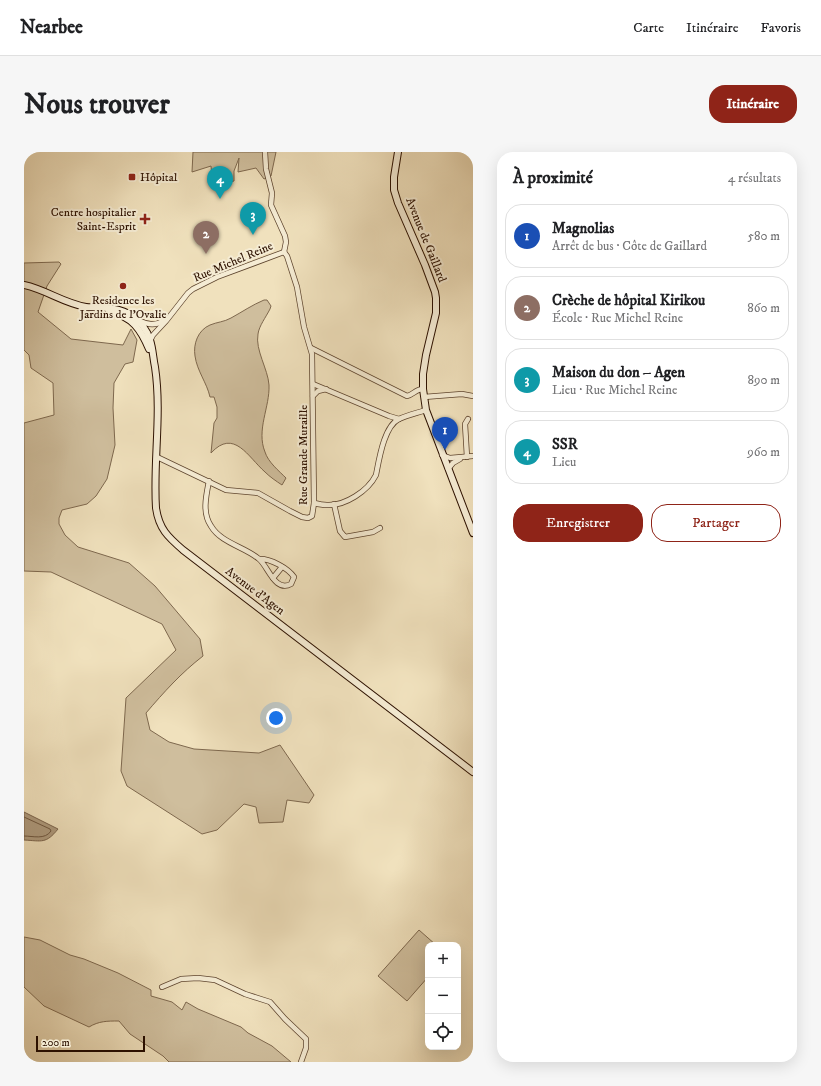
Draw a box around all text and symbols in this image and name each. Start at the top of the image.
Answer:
text: Nearbee [20,16,83,39]
text: Carte [633,19,664,37]
text: Itinéraire [686,19,739,37]
text: Favoris [761,19,801,37]
button: Itinéraire [709,85,797,123]
text: Nous trouver [24,87,170,122]
pin: 4 [207,166,233,199]
text: À proximité [513,167,593,189]
place label: Hôpital [140,170,178,185]
text: 4 résultats [728,170,781,186]
marker: Hôpital [127,172,137,182]
street label: Avenue de Gaillard [402,195,450,285]
pin: 3 [240,202,266,235]
place label: Centre hospitalier Saint-Esprit [51,205,137,234]
marker: Centre hospitalier Saint-Esprit [139,213,151,225]
text: Magnolias [552,219,614,238]
pin: 2 [193,221,219,254]
text: 1 [525,228,529,244]
text: 580 m [748,228,780,244]
street label: Rue Michel Reine [191,238,275,286]
text: Arrêt de bus · Côte de Gaillard [552,238,707,254]
marker: Residence les Jardins de l'Ovalie [118,281,128,291]
text: Crèche de hôpital Kirikou [552,291,705,310]
place label: Residence les Jardins de l'Ovalie [79,293,166,322]
text: 2 [524,300,530,316]
text: 860 m [747,300,780,316]
text: École · Rue Michel Reine [552,310,683,326]
text: Maison du don – Agen [552,363,685,382]
text: 3 [525,372,529,388]
text: 890 m [747,372,780,388]
text: Lieu · Rue Michel Reine [552,382,677,398]
street label: Rue Grande Muraille [296,405,311,505]
pin: 1 [432,417,458,450]
text: SSR [552,435,578,454]
text: 4 [523,444,531,460]
text: 960 m [747,444,780,460]
text: Lieu [552,454,576,470]
button: Enregistrer [513,504,643,542]
button: Partager [651,504,781,542]
street label: Avenue d'Agen [222,564,288,619]
your location [266,708,286,728]
map controls [425,942,461,1050]
button: + [425,942,461,978]
button: − [425,978,461,1014]
button: locate [425,1014,461,1050]
scale bar [36,1034,145,1053]
text: 200 m [42,1036,70,1050]

